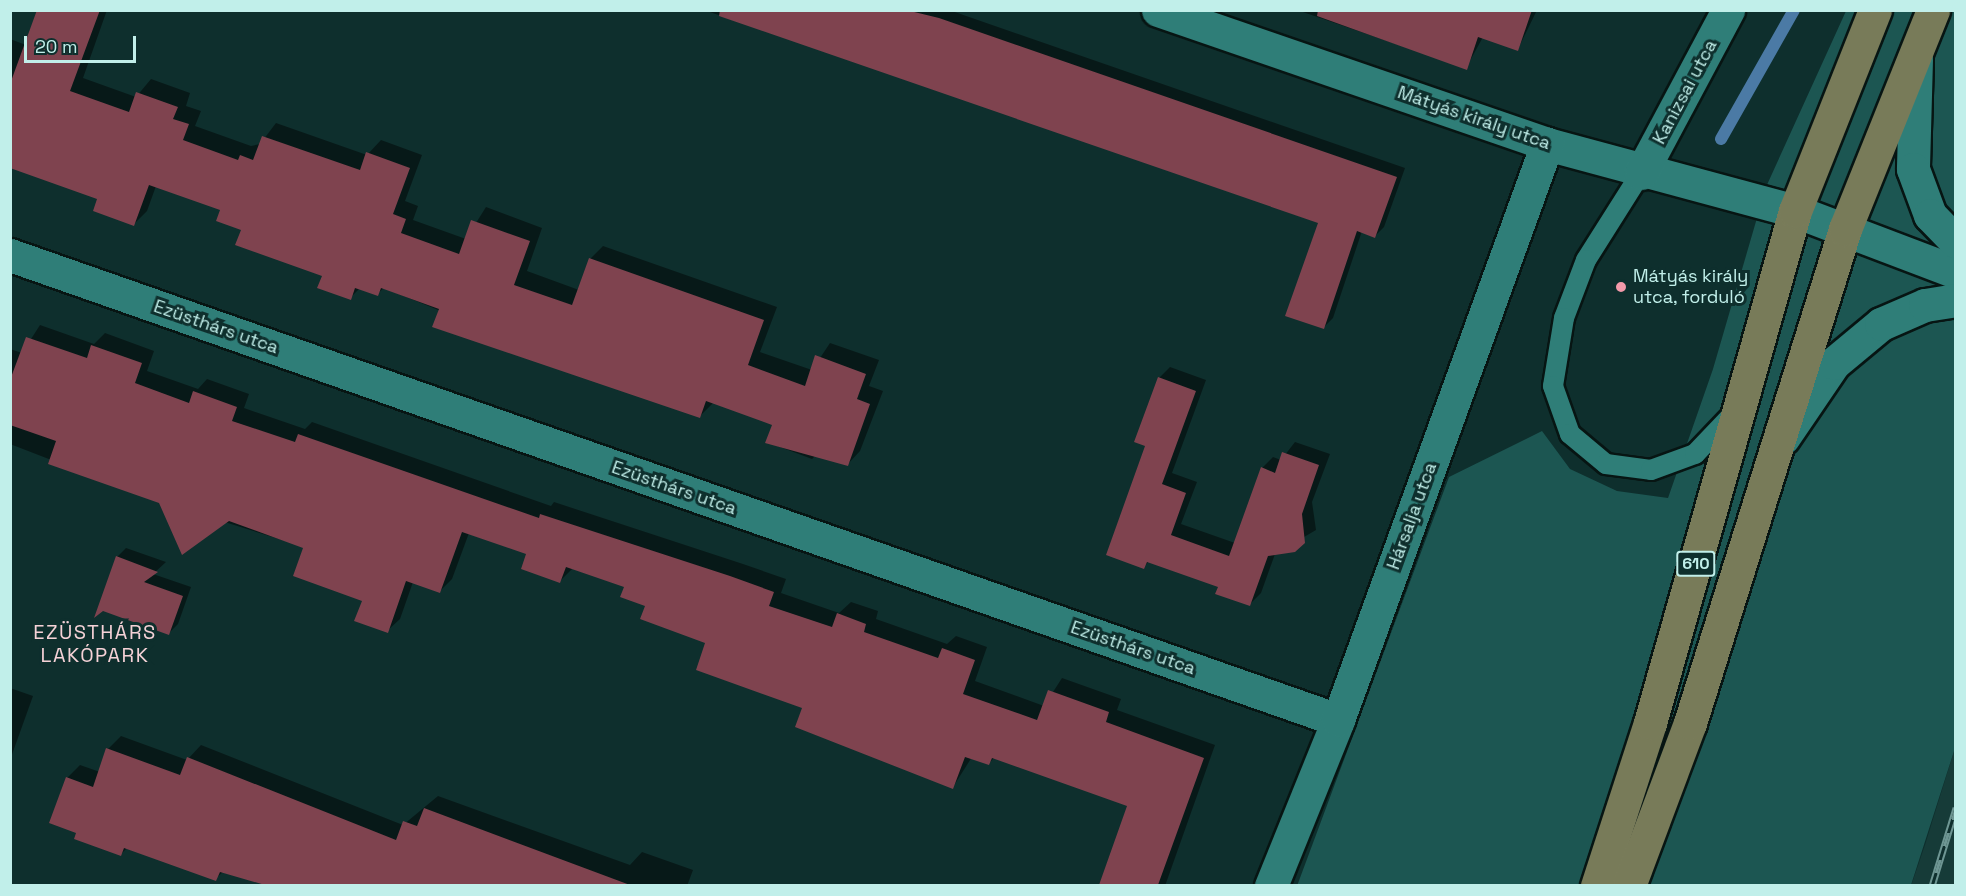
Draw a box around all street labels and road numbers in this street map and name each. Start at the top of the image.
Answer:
street label: Kanizsai utca [1648,36,1722,148]
street label: Mátyás király utca [1395,82,1553,154]
street label: Ezüsthárs utca [151,296,281,358]
street label: Ezüsthárs utca [609,457,739,519]
street label: Hársalja utca [1383,459,1441,573]
road number: 610 [1675,551,1717,577]
street label: Ezüsthárs utca [1068,617,1198,679]

